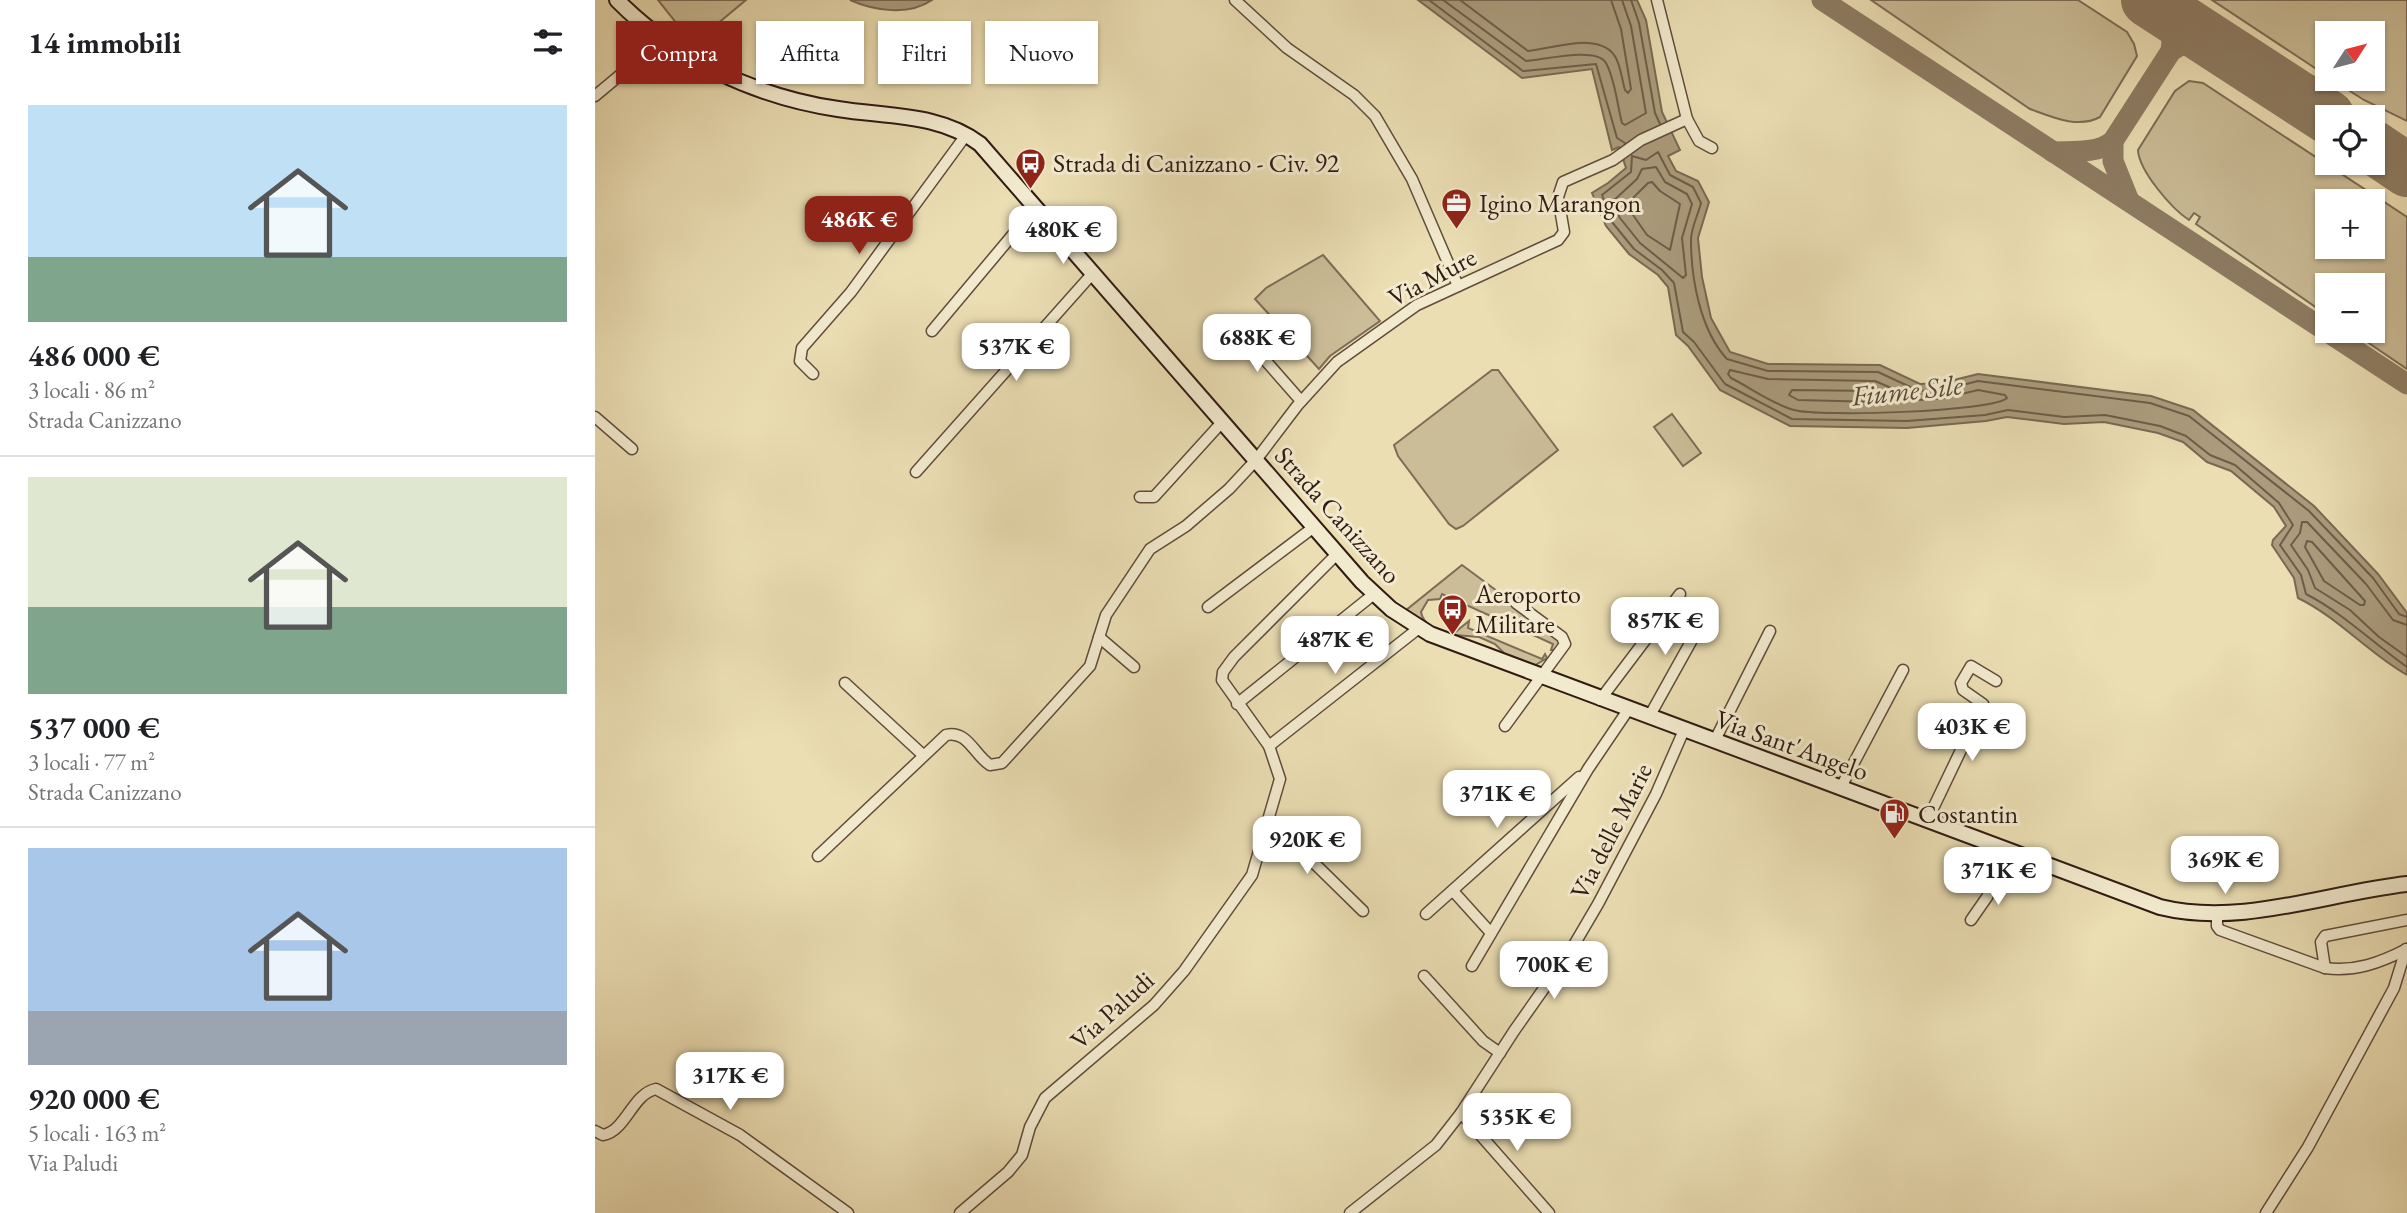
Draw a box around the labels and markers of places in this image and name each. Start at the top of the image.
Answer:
bus stop icon: Strada di Canizzano - Civ. 92 [1013,146,1047,190]
place label: Strada di Canizzano - Civ. 92 [1053,146,1340,180]
office icon: Igino Marangon [1439,186,1473,230]
place label: Igino Marangon [1479,186,1642,220]
pin: 486K € [802,196,916,256]
pin: 480K € [1006,206,1120,266]
pin: 688K € [1200,314,1314,374]
pin: 537K € [959,324,1073,383]
place label: Aeroporto Militare [1474,577,1581,641]
bus stop icon: Aeroporto Militare [1435,592,1469,636]
pin: 857K € [1608,598,1722,657]
pin: 487K € [1278,616,1392,676]
pin: 403K € [1915,704,2029,763]
pin: 371K € [1440,770,1554,830]
fuel station icon: Costantin [1878,797,1912,841]
place label: Costantin [1918,797,2019,831]
pin: 920K € [1250,816,1364,876]
pin: 369K € [2168,836,2282,896]
pin: 371K € [1941,848,2055,907]
pin: 700K € [1497,942,1611,1001]
pin: 317K € [673,1052,787,1112]
pin: 535K € [1460,1094,1574,1153]

